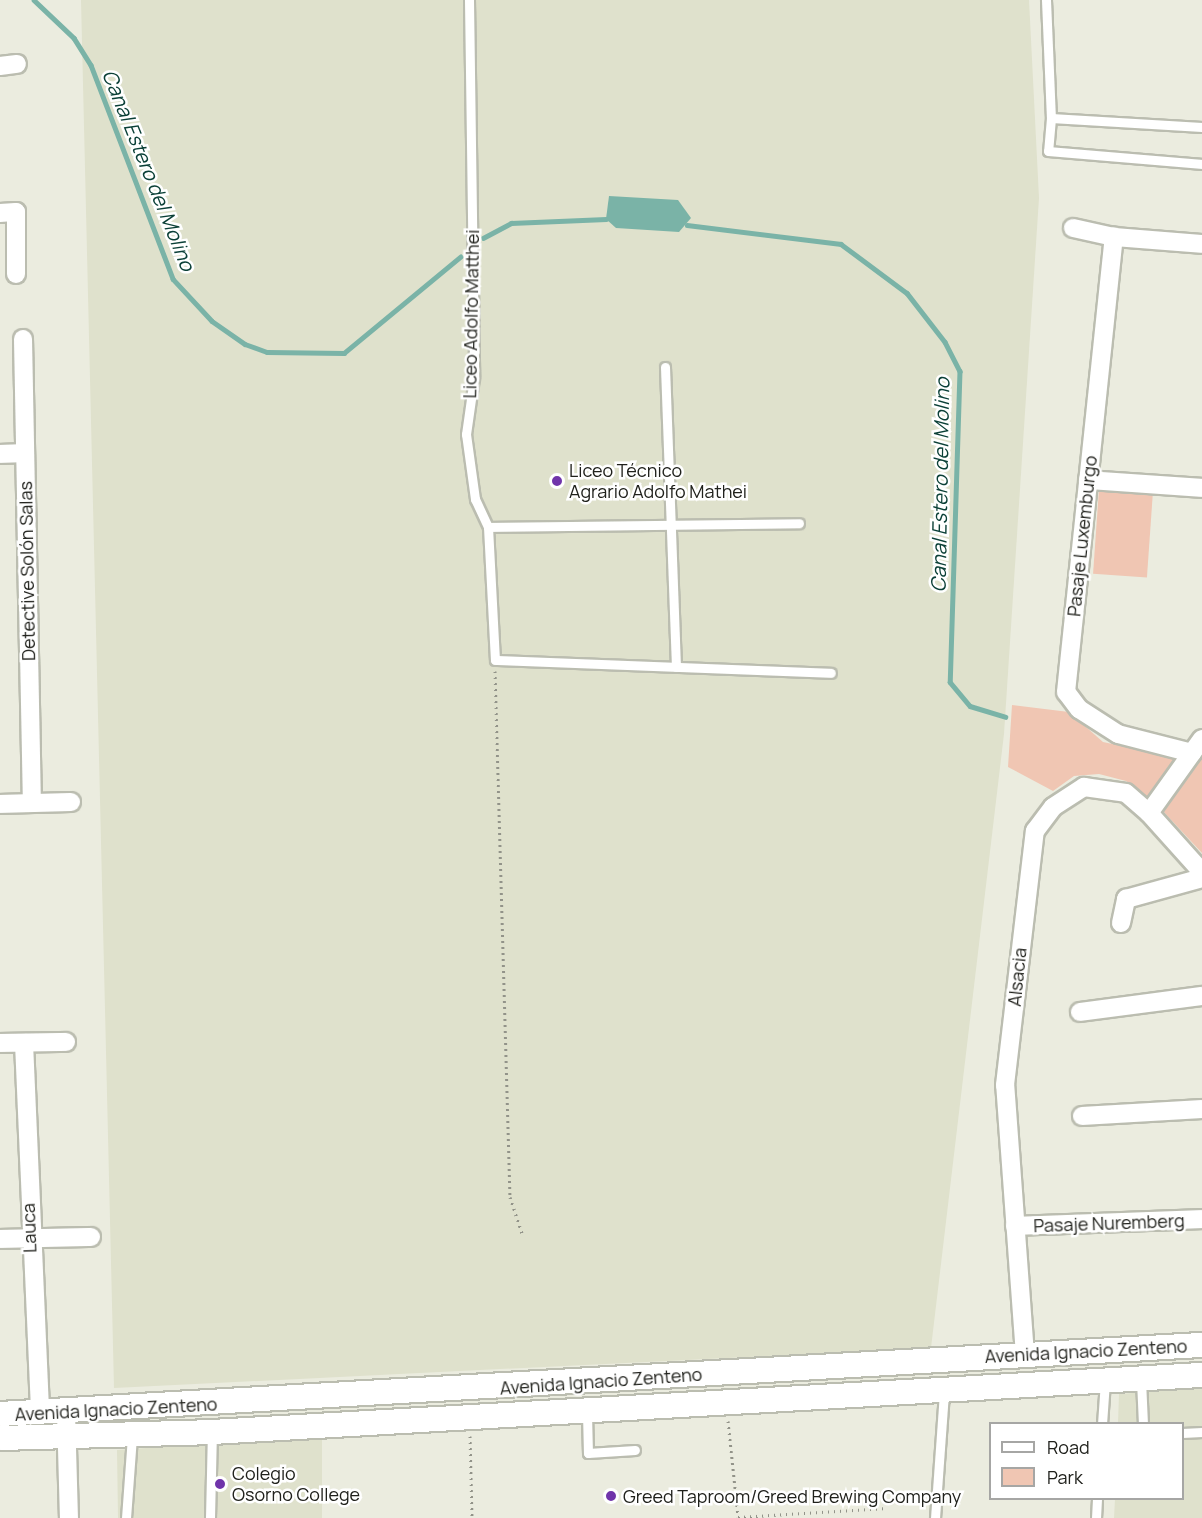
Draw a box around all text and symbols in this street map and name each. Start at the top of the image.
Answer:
water label: Canal Estero del Molino [98,66,200,274]
street label: Liceo Adolfo Matthei [459,229,483,399]
water label: Canal Estero del Molino [926,377,954,593]
street label: Pasaje Luxemburgo [1063,454,1101,618]
place label: Liceo Técnico Agrario Adolfo Mathei [569,460,747,502]
marker: Liceo Técnico Agrario Adolfo Mathei [550,474,564,488]
street label: Detective Solón Salas [15,481,39,661]
street label: Alsacia [1003,947,1031,1007]
street label: Lauca [17,1203,41,1253]
street label: Pasaje Nuremberg [1033,1210,1185,1236]
street label: Avenida Ignacio Zenteno [984,1335,1188,1367]
street label: Avenida Ignacio Zenteno [499,1363,703,1399]
street label: Avenida Ignacio Zenteno [14,1393,218,1425]
legend [989,1422,1184,1500]
text: Road [1047,1435,1090,1459]
place label: Colegio Osorno College [232,1463,360,1506]
text: Park [1047,1465,1083,1489]
marker: Colegio Osorno College [213,1477,227,1491]
place label: Greed Taproom/Greed Brewing Company [623,1485,961,1507]
marker: Greed Taproom/Greed Brewing Company [604,1489,618,1503]

